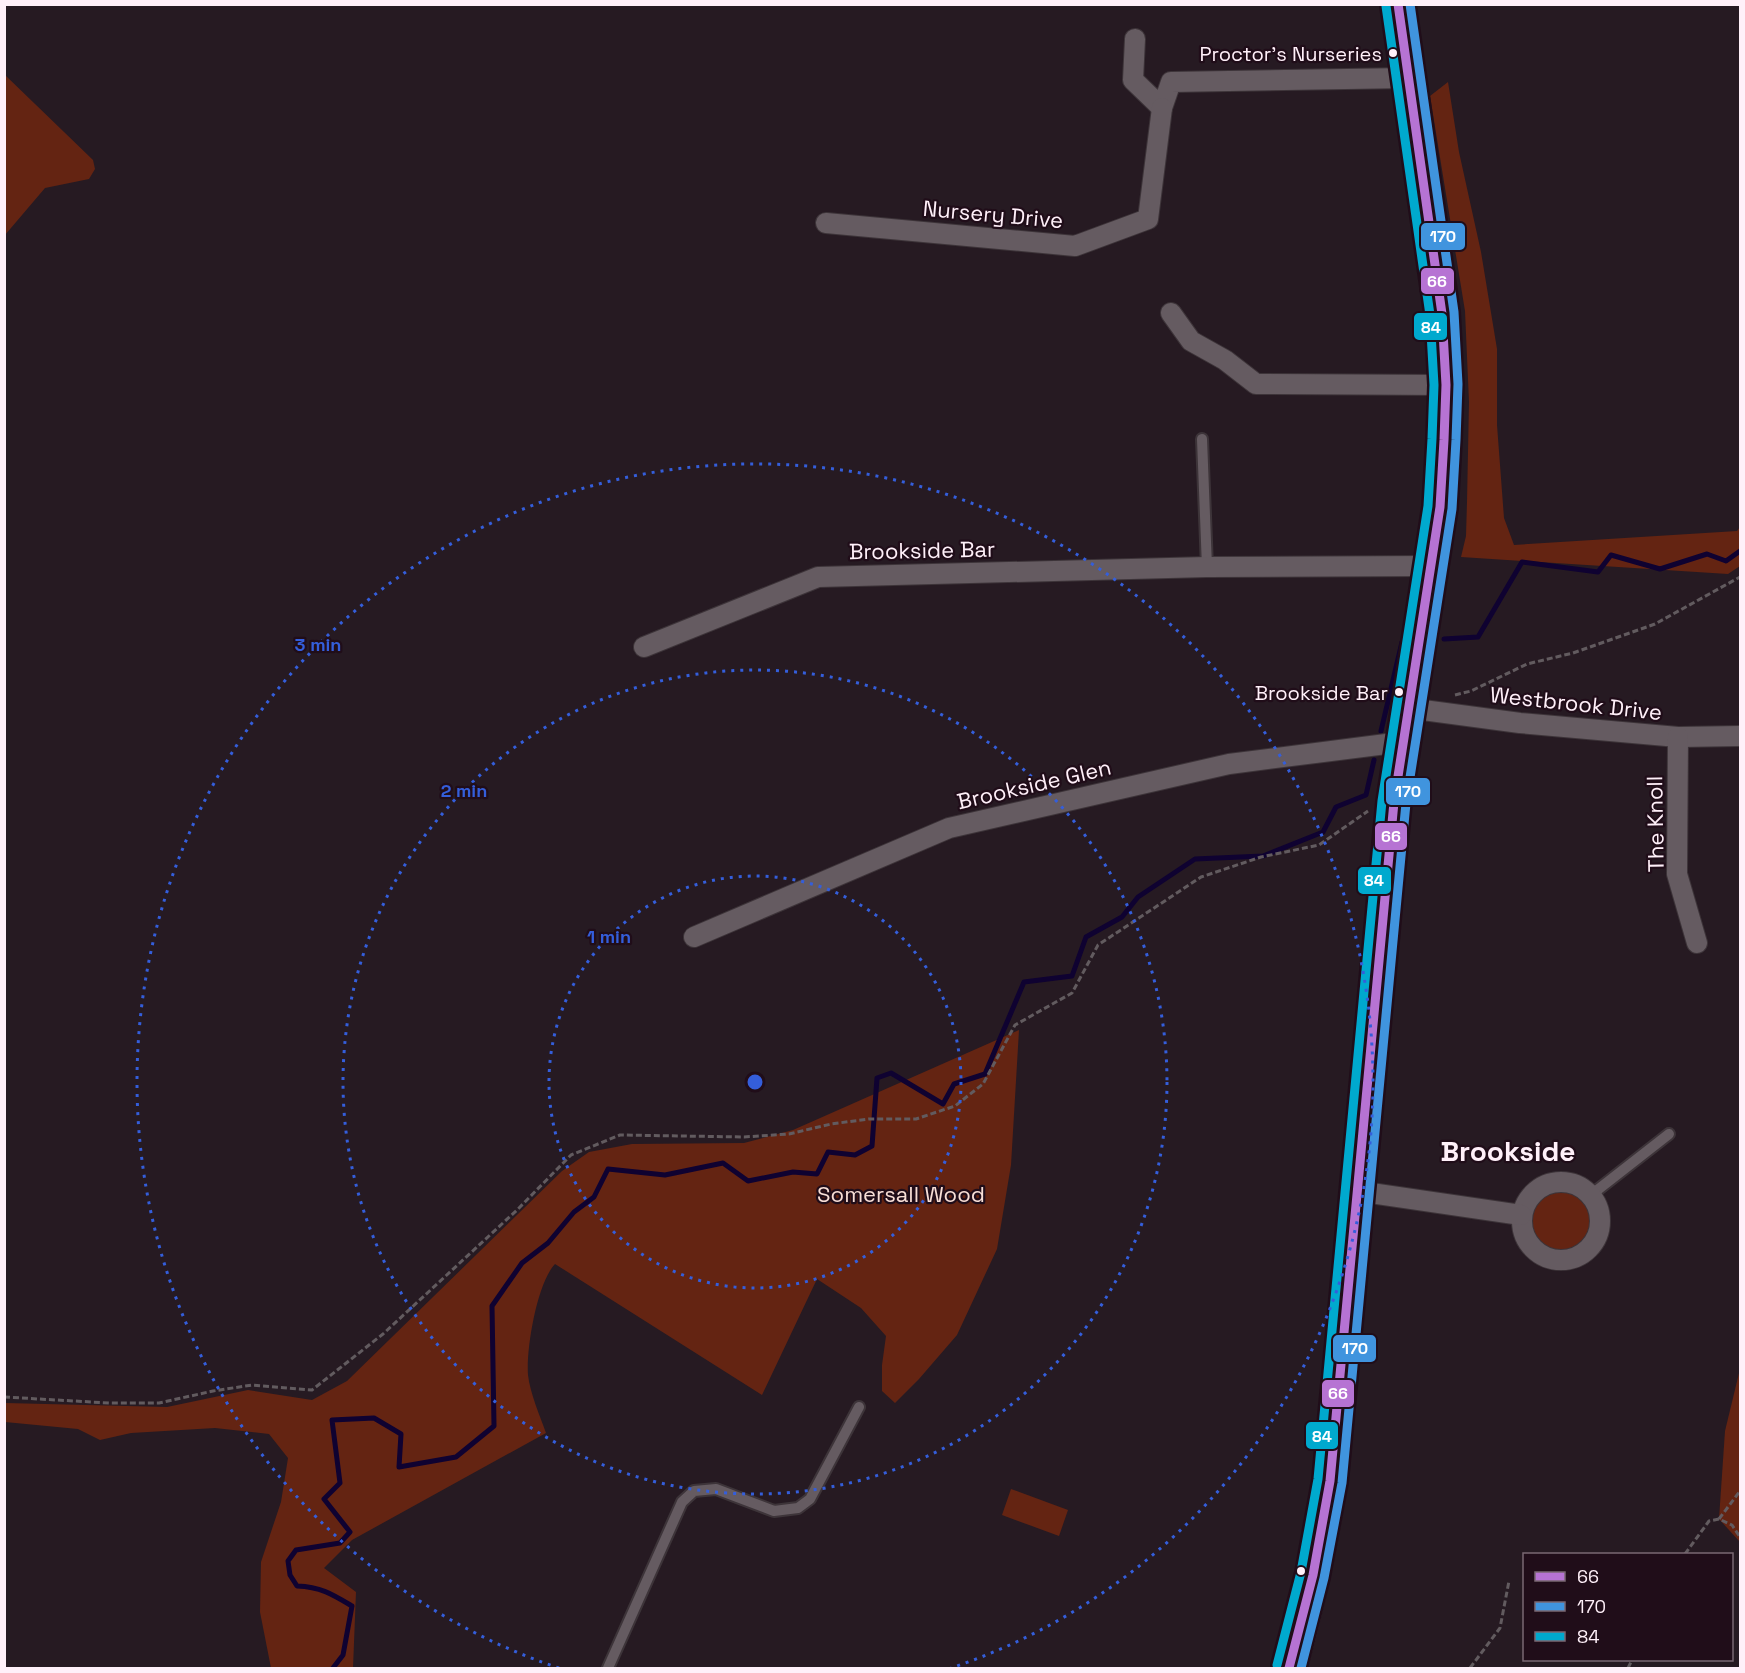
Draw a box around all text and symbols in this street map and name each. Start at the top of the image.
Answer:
place label: Proctor's Nurseries [1199,41,1382,67]
marker: Proctor's Nurseries [1387,47,1399,59]
street label: Nursery Drive [922,194,1064,234]
line badge: 170 [1420,222,1466,251]
text: 170 [1430,226,1456,247]
line badge: 66 [1420,267,1455,295]
text: 66 [1427,271,1447,292]
line badge: 84 [1413,312,1448,341]
text: 84 [1421,317,1441,338]
street label: Brookside Bar [849,535,995,565]
text: 3 min [295,633,341,656]
place label: Brookside Bar [1255,680,1388,706]
street label: Westbrook Drive [1489,680,1663,726]
marker: Brookside Bar [1393,686,1405,698]
street label: Brookside Glen [954,753,1114,815]
street label: The Knoll [1640,776,1670,872]
line badge: 170 [1385,777,1431,806]
text: 2 min [441,779,487,802]
text: 170 [1395,781,1421,802]
line badge: 66 [1374,822,1408,851]
text: 66 [1381,826,1401,847]
line badge: 84 [1357,866,1392,895]
text: 84 [1364,870,1384,891]
text: 1 min [587,925,631,948]
centre of rings [745,1072,765,1092]
district label: Brookside [1441,1133,1576,1169]
park label: Somersall Wood [817,1180,985,1208]
line badge: 170 [1332,1334,1377,1363]
text: 170 [1342,1338,1368,1359]
line badge: 66 [1321,1379,1355,1408]
text: 66 [1328,1383,1348,1404]
line badge: 84 [1305,1421,1339,1450]
text: 84 [1312,1426,1332,1447]
legend [1523,1553,1733,1661]
unlabelled marker [1295,1565,1307,1577]
text: 66 [1577,1565,1599,1588]
text: 170 [1577,1595,1606,1618]
text: 84 [1577,1625,1599,1648]

